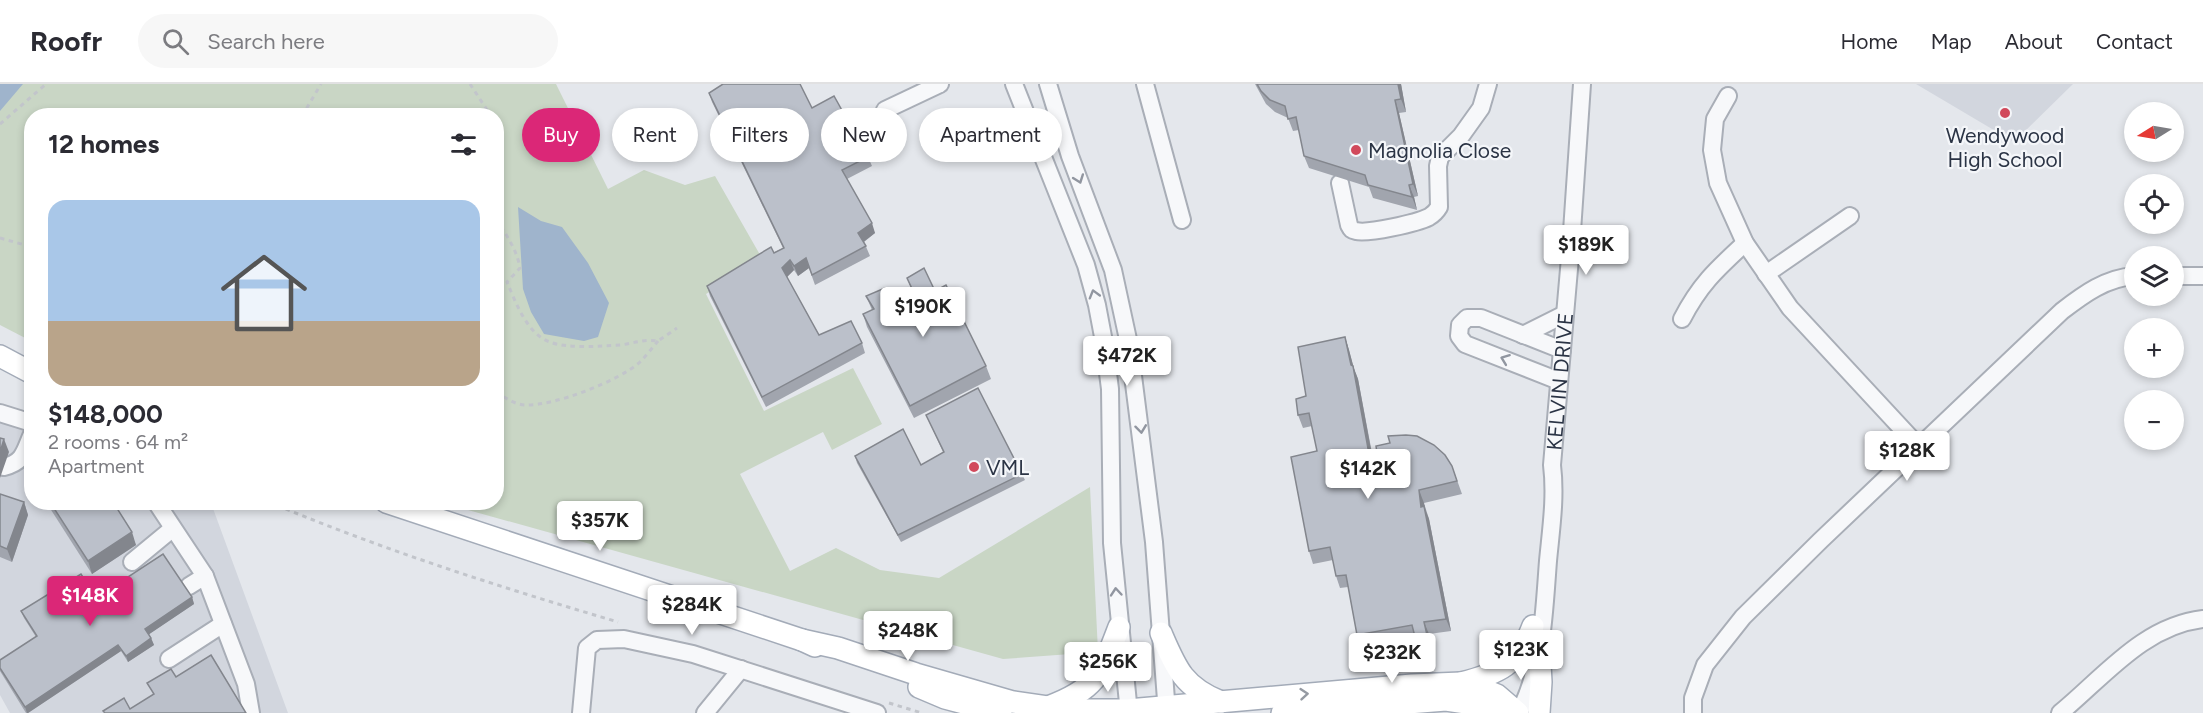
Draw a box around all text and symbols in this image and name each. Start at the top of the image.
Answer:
search box [138,14,558,68]
text: Roofr [30,24,102,58]
icon: search [159,25,192,58]
text: Search here [207,28,325,55]
text: Home [1841,29,1898,54]
text: Map [1931,29,1972,54]
text: About [2005,29,2063,54]
text: Contact [2096,29,2173,54]
north arrow [2124,102,2184,162]
map controls [2124,102,2184,450]
marker: Wendywood High School [1998,106,2012,120]
chip: Buy [522,108,600,162]
chip: Rent [612,108,698,162]
chip: Filters [710,108,809,162]
chip: New [821,108,907,162]
chip: Apartment [919,108,1062,162]
place label: Wendywood High School [1946,123,2064,172]
text: 12 homes [48,128,159,160]
icon: filters [447,128,480,161]
place label: Magnolia Close [1368,138,1511,163]
marker: Magnolia Close [1349,143,1363,157]
one-way arrow [1072,173,1084,184]
button: locate [2124,174,2184,234]
pin: $189K [1544,225,1628,276]
text: $189K [1558,232,1614,256]
icon: home [210,239,318,347]
button: layers [2124,246,2184,306]
pin: $190K [881,287,965,338]
one-way arrow [1089,289,1101,300]
text: $190K [894,294,952,318]
street label: KELVIN DRIVE [1541,312,1578,451]
button: + [2124,318,2184,378]
pin: $472K [1085,336,1169,387]
text: $472K [1097,343,1157,367]
one-way arrow [1500,354,1511,366]
button: − [2124,390,2184,450]
text: $148,000 [48,398,163,430]
one-way arrow [1134,424,1147,433]
text: 2 rooms · 64 m² [48,430,188,454]
pin: $128K [1865,431,1949,482]
text: $128K [1879,438,1935,462]
pin: $142K [1326,449,1410,500]
text: Apartment [48,454,145,478]
place label: VML [986,455,1029,480]
text: $142K [1339,456,1397,480]
marker: VML [967,460,981,474]
pin: $357K [558,501,642,552]
text: $357K [571,508,629,532]
pin: $148K [48,576,132,627]
text: $148K [61,583,119,607]
pin: $284K [650,585,734,636]
one-way arrow [1110,588,1123,597]
text: $284K [662,592,722,616]
pin: $248K [866,611,950,662]
text: $248K [878,618,938,642]
pin: $123K [1479,630,1563,681]
pin: $232K [1350,633,1434,684]
text: $123K [1493,637,1549,661]
text: $232K [1363,640,1421,664]
pin: $256K [1066,642,1150,693]
text: $256K [1078,649,1138,673]
one-way arrow [1299,688,1308,701]

